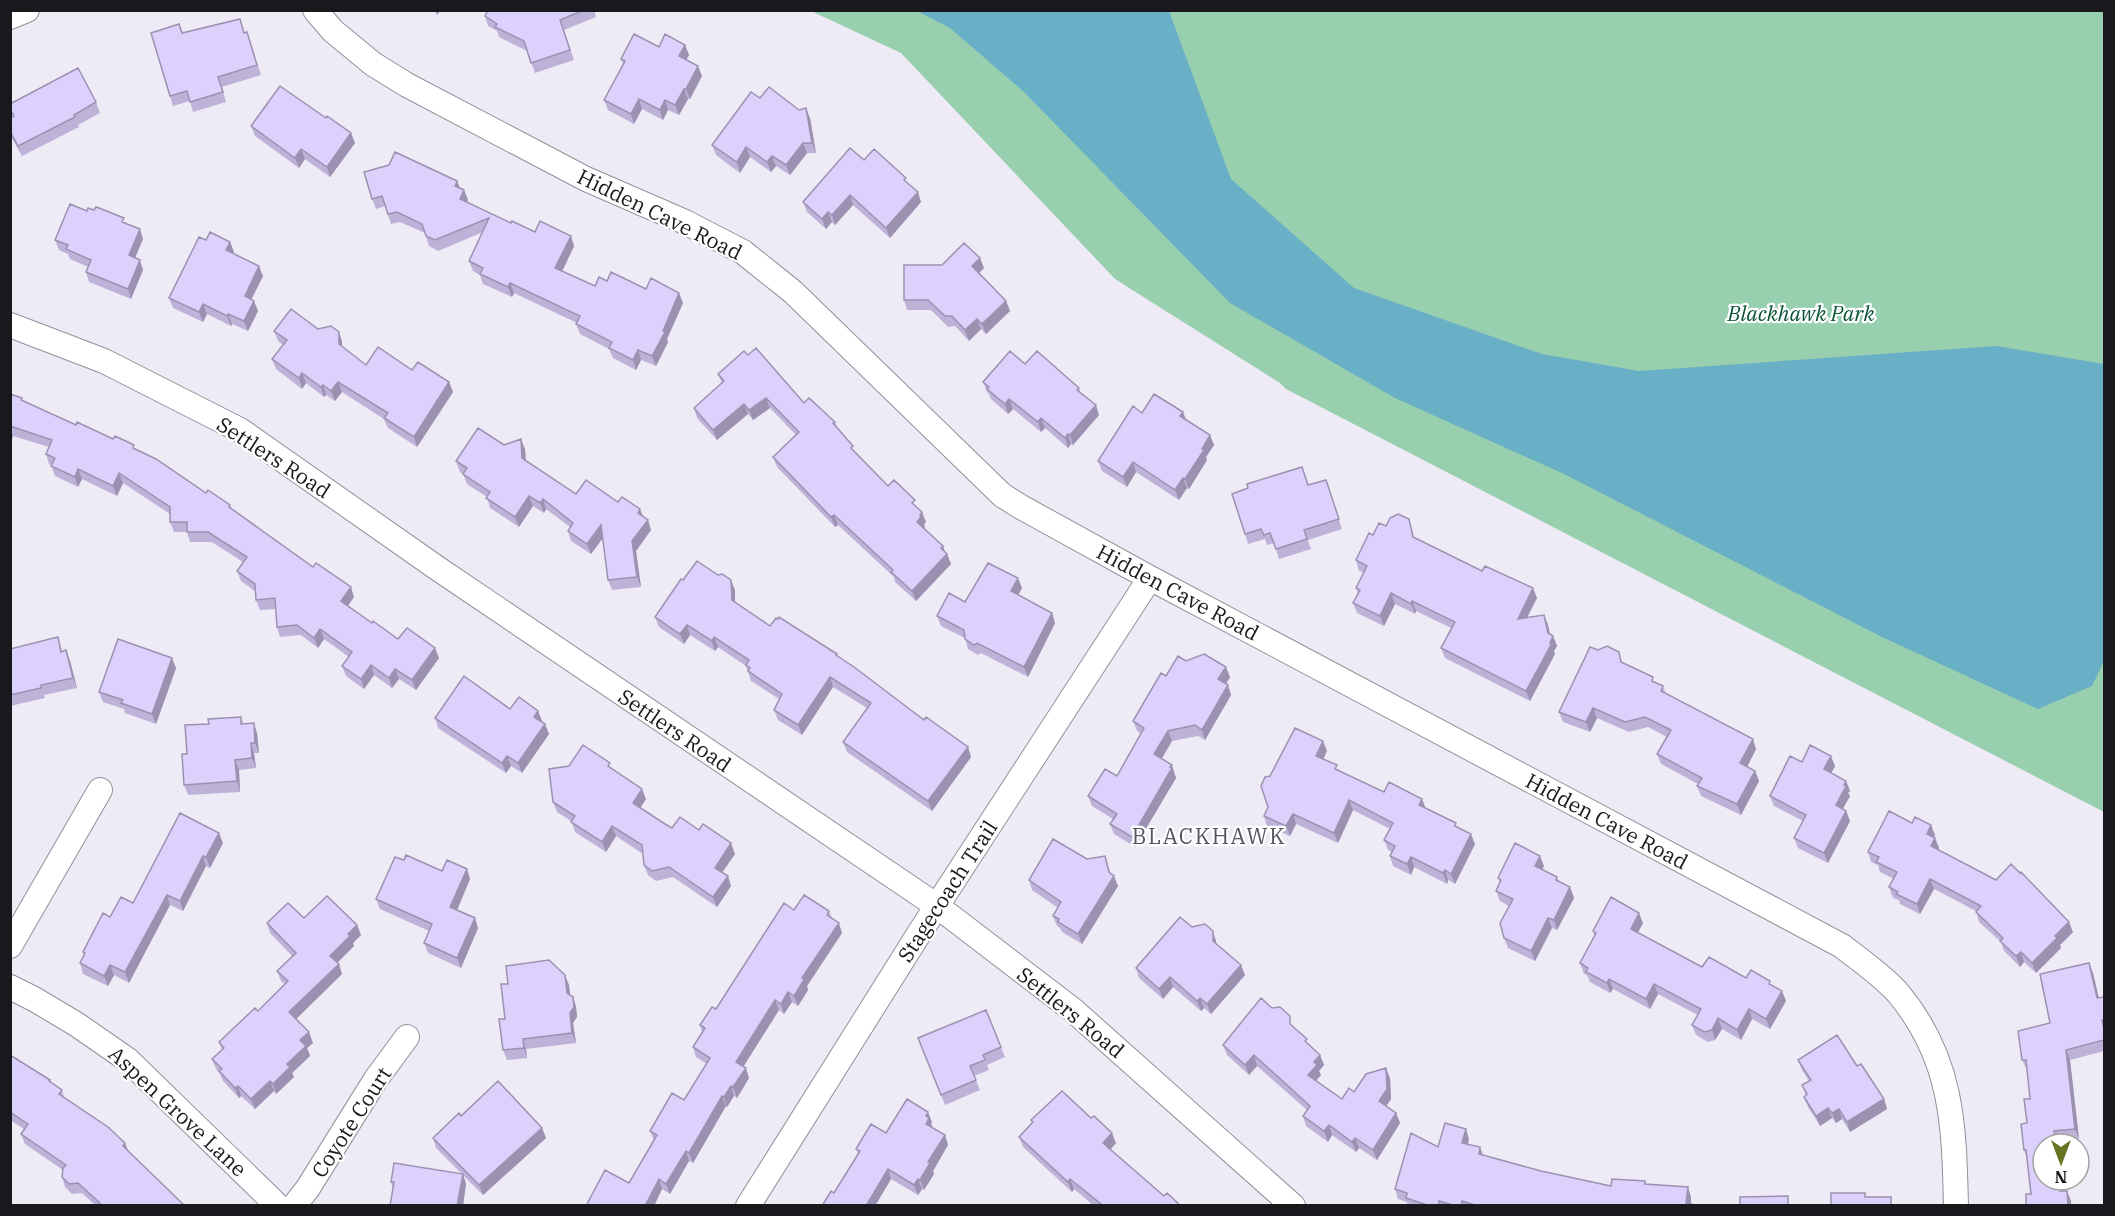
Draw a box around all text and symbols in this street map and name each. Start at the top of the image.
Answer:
street label: Hidden Cave Road [573,162,747,266]
park label: Blackhawk Park [1726,299,1875,327]
street label: Settlers Road [212,410,336,504]
street label: Hidden Cave Road [1092,537,1264,647]
street label: Settlers Road [613,682,737,778]
street label: Hidden Cave Road [1521,766,1693,876]
street label: Stagecoach Trail [891,815,1003,967]
district label: BLACKHAWK [1132,821,1286,850]
street label: Settlers Road [1012,960,1131,1064]
street label: Aspen Grove Lane [103,1040,253,1182]
street label: Coyote Court [305,1061,397,1183]
north arrow [2031,1132,2091,1192]
text: N [2055,1167,2067,1187]

